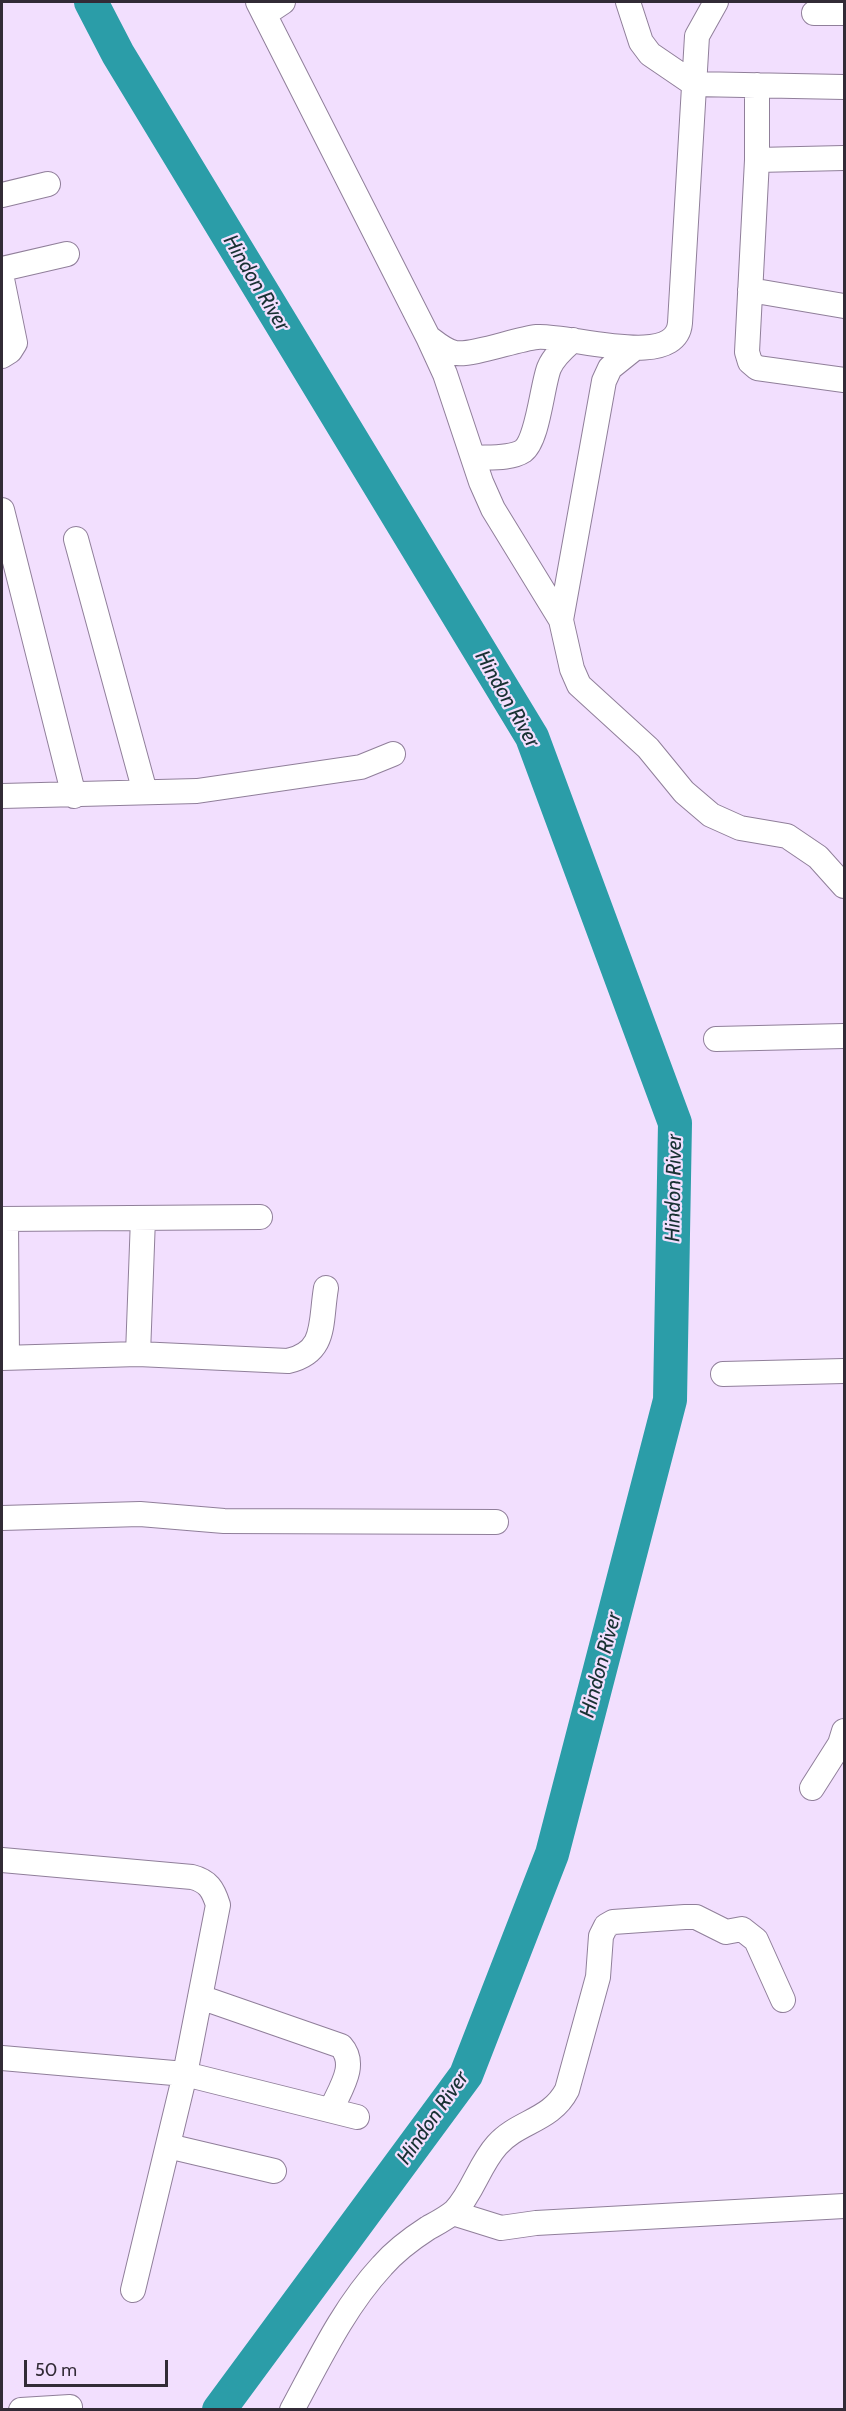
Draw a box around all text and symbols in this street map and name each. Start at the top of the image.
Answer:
water label: Hindon River [217,230,295,336]
water label: Hindon River [469,646,545,752]
water label: Hindon River [660,1134,688,1242]
water label: Hindon River [575,1610,627,1720]
water label: Hindon River [392,2067,474,2169]
scale bar [27,2348,171,2386]
text: 50 m [35,2359,77,2381]

